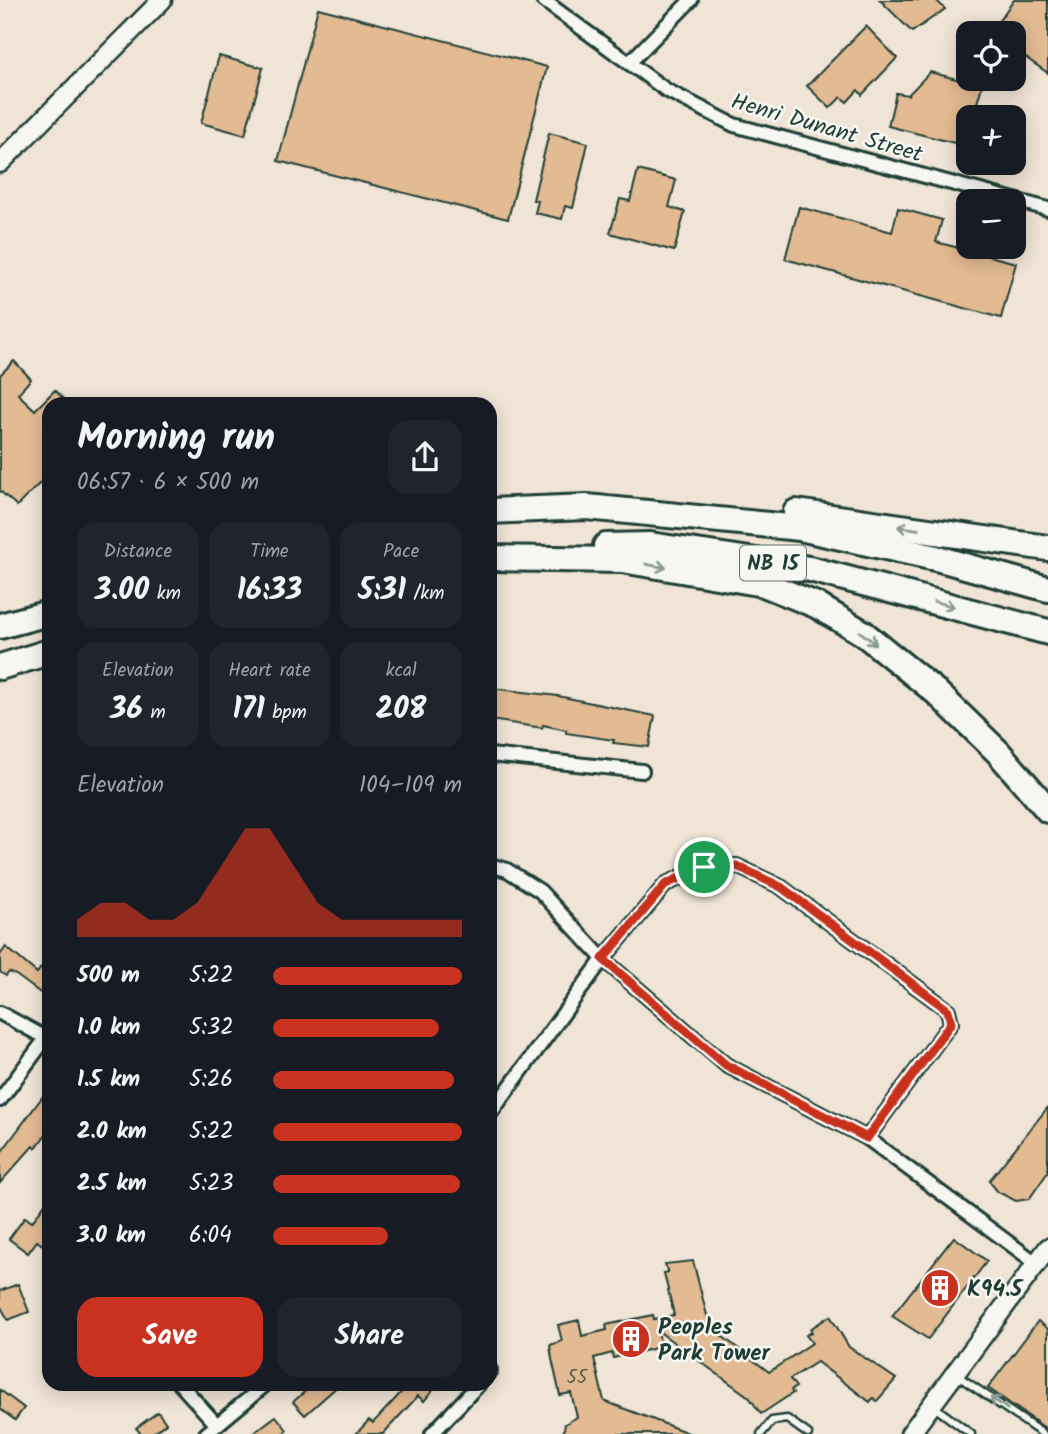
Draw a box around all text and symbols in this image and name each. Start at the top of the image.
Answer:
map controls [956,21,1026,259]
button: locate [956,21,1026,91]
street label: Henri Dunant Street [726,84,928,174]
button: + [956,105,1026,175]
button: − [956,189,1026,259]
text: Morning run [77,409,275,469]
button: share [388,420,462,494]
text: 06:57 · 6 × 500 m [77,465,259,501]
one-way arrow [897,521,920,534]
text: Distance [104,537,172,567]
text: Time [250,537,289,567]
text: Pace [383,537,419,567]
road number: NB 15 [740,546,806,580]
one-way arrow [644,559,667,573]
text: 3.00 [95,567,149,615]
text: 16:33 [237,567,302,615]
text: 5:31 [358,567,406,615]
text: km [149,579,181,609]
text: /km [406,579,444,609]
one-way arrow [932,598,955,611]
one-way arrow [858,631,877,645]
text: Elevation [102,656,174,686]
text: Heart rate [228,656,311,686]
text: kcal [386,656,417,686]
text: 36 [110,686,143,734]
text: 171 [232,686,265,734]
text: 208 [376,686,426,734]
text: m [143,698,166,728]
text: bpm [265,698,307,728]
text: Elevation [77,768,164,804]
text: 104–109 m [359,768,462,804]
pin [674,837,734,897]
icon: arrive [685,848,723,886]
text: 500 m [77,958,140,994]
text: 5:22 [189,958,234,994]
text: 1.0 km [77,1010,140,1046]
text: 5:32 [189,1010,234,1046]
text: 1.5 km [77,1062,140,1098]
text: 5:26 [189,1062,233,1098]
text: 2.0 km [77,1114,147,1150]
text: 5:22 [189,1114,234,1150]
text: 2.5 km [77,1166,147,1202]
text: 5:23 [189,1166,234,1202]
text: 3.0 km [77,1218,146,1254]
text: 6:04 [189,1218,232,1254]
building icon: K94.5 [919,1267,961,1309]
place label: K94.5 [967,1272,1024,1308]
button: Save [77,1297,263,1377]
button: Share [277,1297,462,1377]
place label: Peoples Park Tower [658,1310,771,1372]
building icon: Peoples Park Tower [610,1318,652,1360]
house number: 55 [567,1363,589,1393]
one-way arrow [990,1396,1009,1410]

